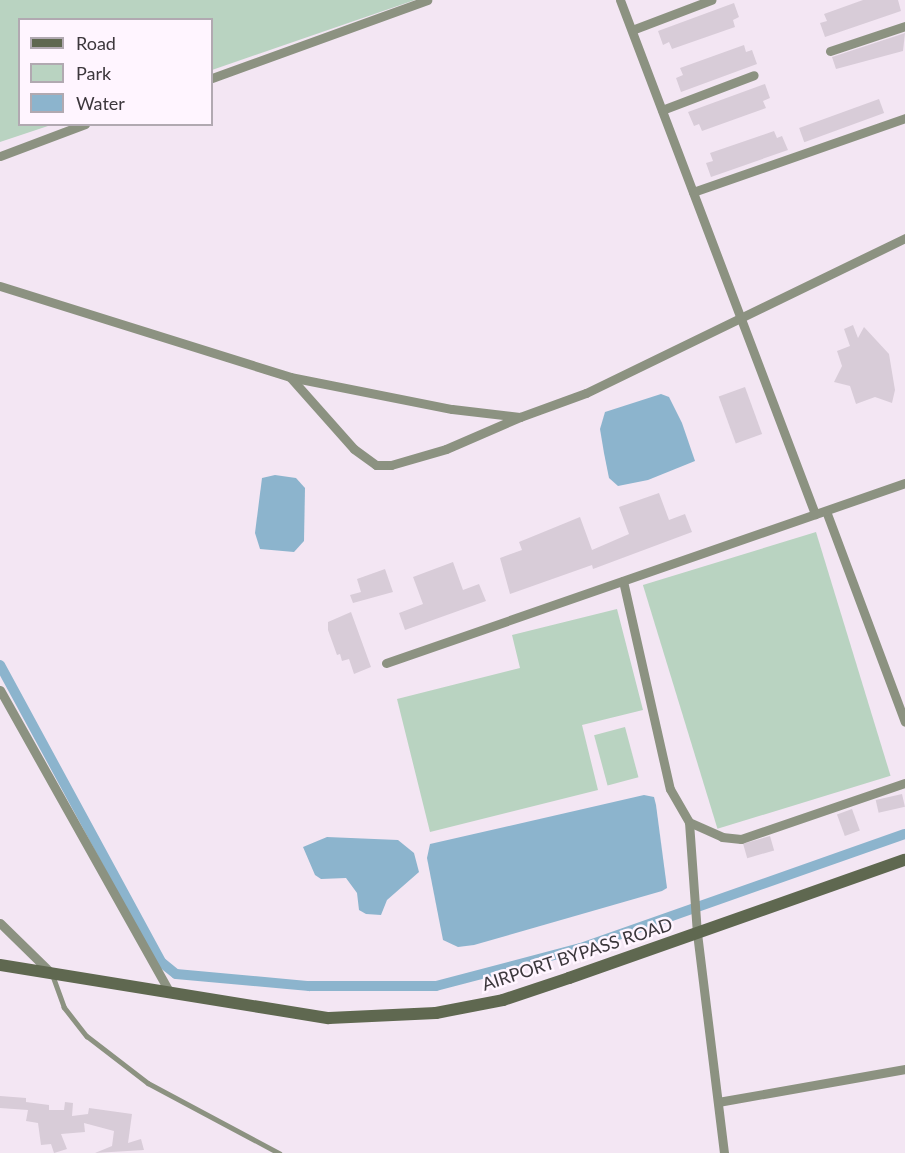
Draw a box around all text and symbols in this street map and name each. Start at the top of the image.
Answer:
legend [18,18,213,126]
text: Road [76,32,116,54]
text: Park [76,62,111,84]
text: Water [76,92,125,114]
street label: AIRPORT BYPASS ROAD [479,913,675,995]

